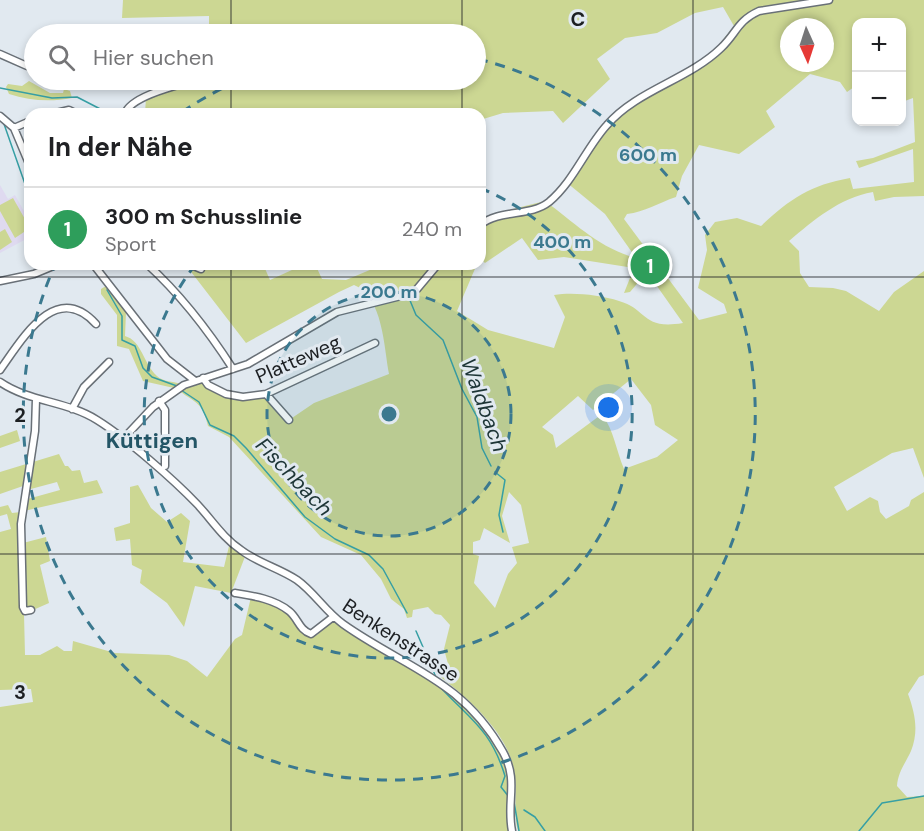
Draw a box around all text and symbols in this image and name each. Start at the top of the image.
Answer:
text: C [571,6,585,32]
north arrow [780,18,834,72]
map controls [852,18,906,126]
button: + [852,18,906,72]
search box [24,24,486,90]
icon: search [45,41,78,74]
text: Hier suchen [93,43,214,72]
button: − [852,72,906,126]
text: In der Nähe [48,130,193,164]
text: 600 m [619,143,677,167]
text: 300 m Schusslinie [105,202,302,231]
text: 1 [64,216,71,242]
text: 240 m [402,216,462,242]
text: 400 m [533,230,591,254]
text: Sport [105,231,156,257]
pin: 1 [630,242,670,288]
text: 200 m [361,280,417,304]
street label: Platteweg [251,329,345,389]
water label: Waldbach [454,354,514,456]
your location [594,393,623,422]
text: 2 [14,402,26,428]
centre of rings [379,404,399,424]
district label: Küttigen [106,426,198,455]
water label: Fischbach [249,432,339,522]
street label: Benkenstrasse [338,593,464,687]
text: 3 [14,679,26,705]

